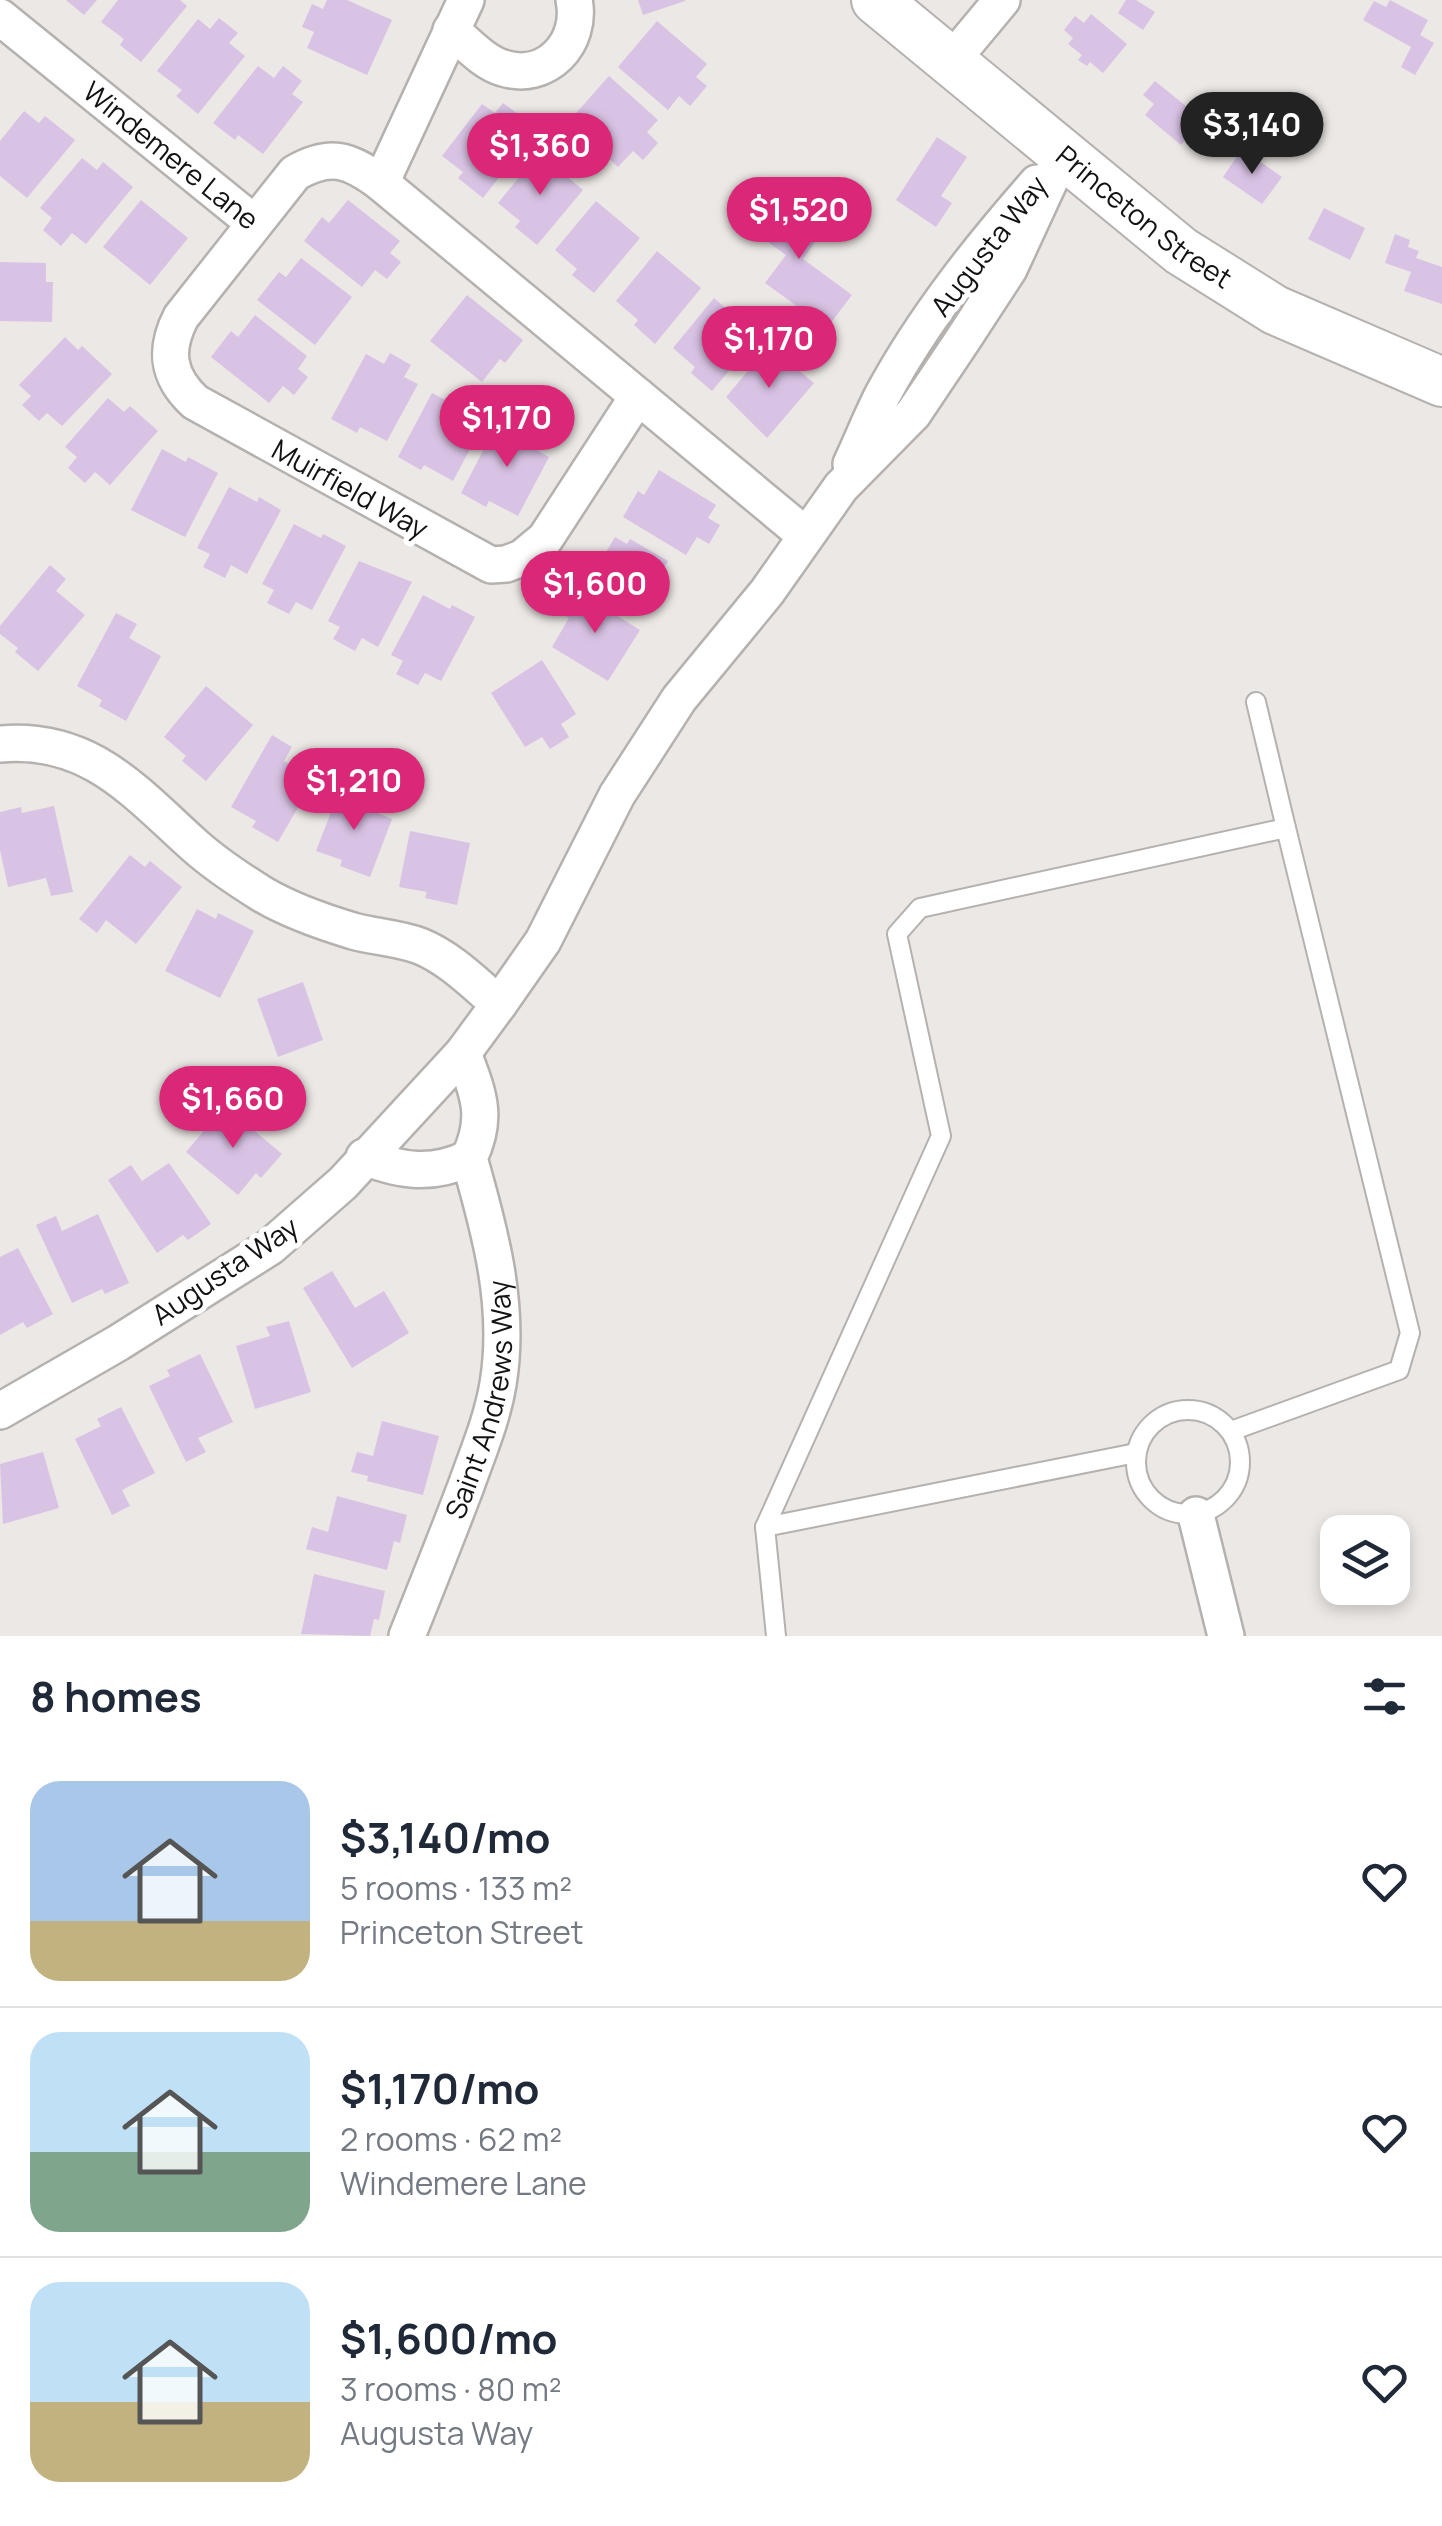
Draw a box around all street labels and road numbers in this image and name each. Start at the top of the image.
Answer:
street label: Windemere Lane [76,72,267,238]
street label: Princeton Street [1049,136,1240,296]
street label: Augusta Way [921,167,1055,324]
street label: Muirfield Way [266,430,436,547]
street label: Augusta Way [144,1207,305,1333]
street label: Saint Andrews Way [435,1278,520,1524]

